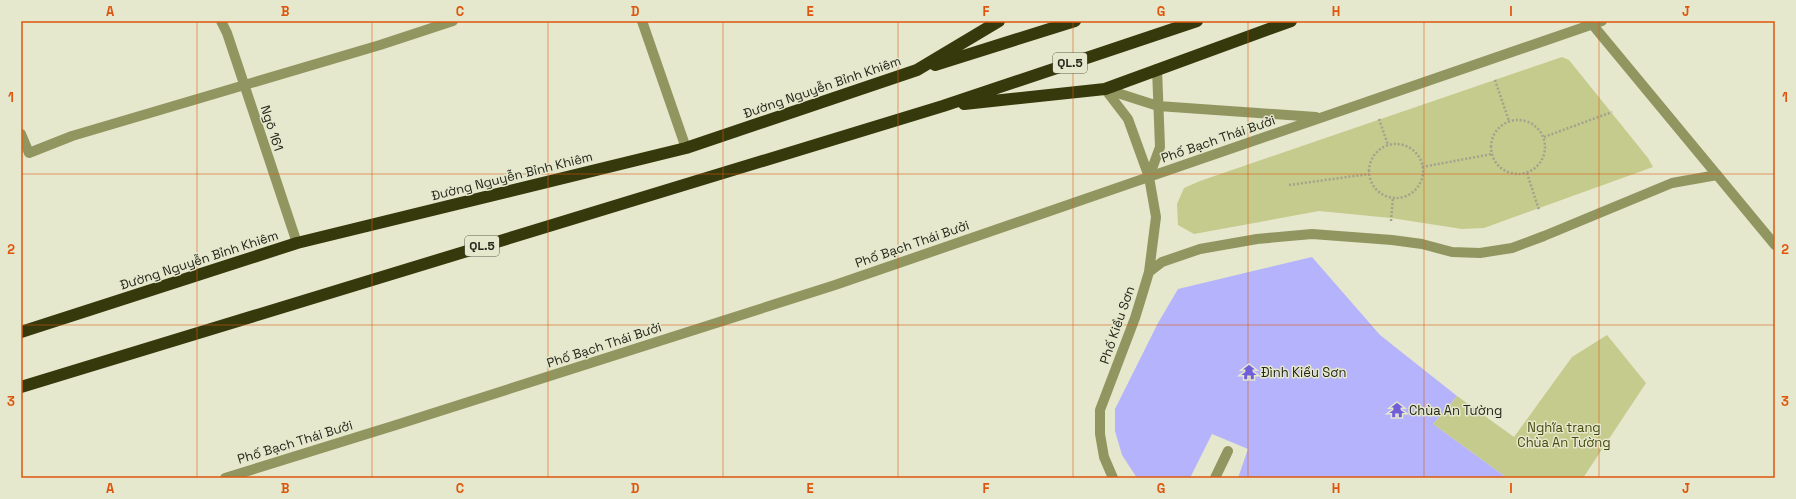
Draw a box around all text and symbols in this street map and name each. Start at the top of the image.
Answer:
text: A [106,3,115,20]
text: B [281,3,290,20]
text: C [456,3,464,20]
text: D [631,3,640,20]
text: E [806,3,814,20]
text: F [983,3,990,20]
text: G [1157,3,1165,20]
text: H [1332,3,1340,20]
text: I [1509,3,1513,20]
text: J [1682,3,1690,20]
street label: Đường Nguyễn Bỉnh Khiêm [741,52,903,122]
road number: QL.5 [1053,53,1087,73]
text: 1 [8,89,14,106]
text: 1 [1782,89,1788,106]
street label: Ngõ 161 [257,103,287,153]
street label: Phố Bạch Thái Bưởi [1159,111,1277,167]
street label: Đường Nguyễn Bỉnh Khiêm [430,148,594,204]
street label: Phố Bạch Thái Bưởi [853,216,971,272]
street label: Đường Nguyễn Bỉnh Khiêm [118,226,280,294]
road number: QL.5 [465,236,499,256]
text: 2 [7,241,15,258]
text: 2 [1781,241,1789,258]
street label: Phố Kiều Sơn [1096,284,1138,366]
street label: Phố Bạch Thái Bưởi [544,318,664,372]
temple icon: Đình Kiều Sơn [1240,363,1258,381]
place label: Đình Kiều Sơn [1261,364,1346,381]
text: 3 [7,393,15,410]
text: 3 [1781,393,1789,410]
temple icon: Chùa An Tường [1388,401,1406,419]
place label: Chùa An Tường [1409,402,1502,419]
street label: Phố Bạch Thái Bưởi [235,416,355,468]
park label: Nghĩa trang Chùa An Tường [1517,419,1611,451]
text: A [106,480,115,497]
text: B [281,480,290,497]
text: C [456,480,464,497]
text: D [631,480,640,497]
text: E [806,480,814,497]
text: F [983,480,990,497]
text: G [1157,480,1165,497]
text: H [1332,480,1340,497]
text: I [1509,480,1513,497]
text: J [1682,480,1690,497]

